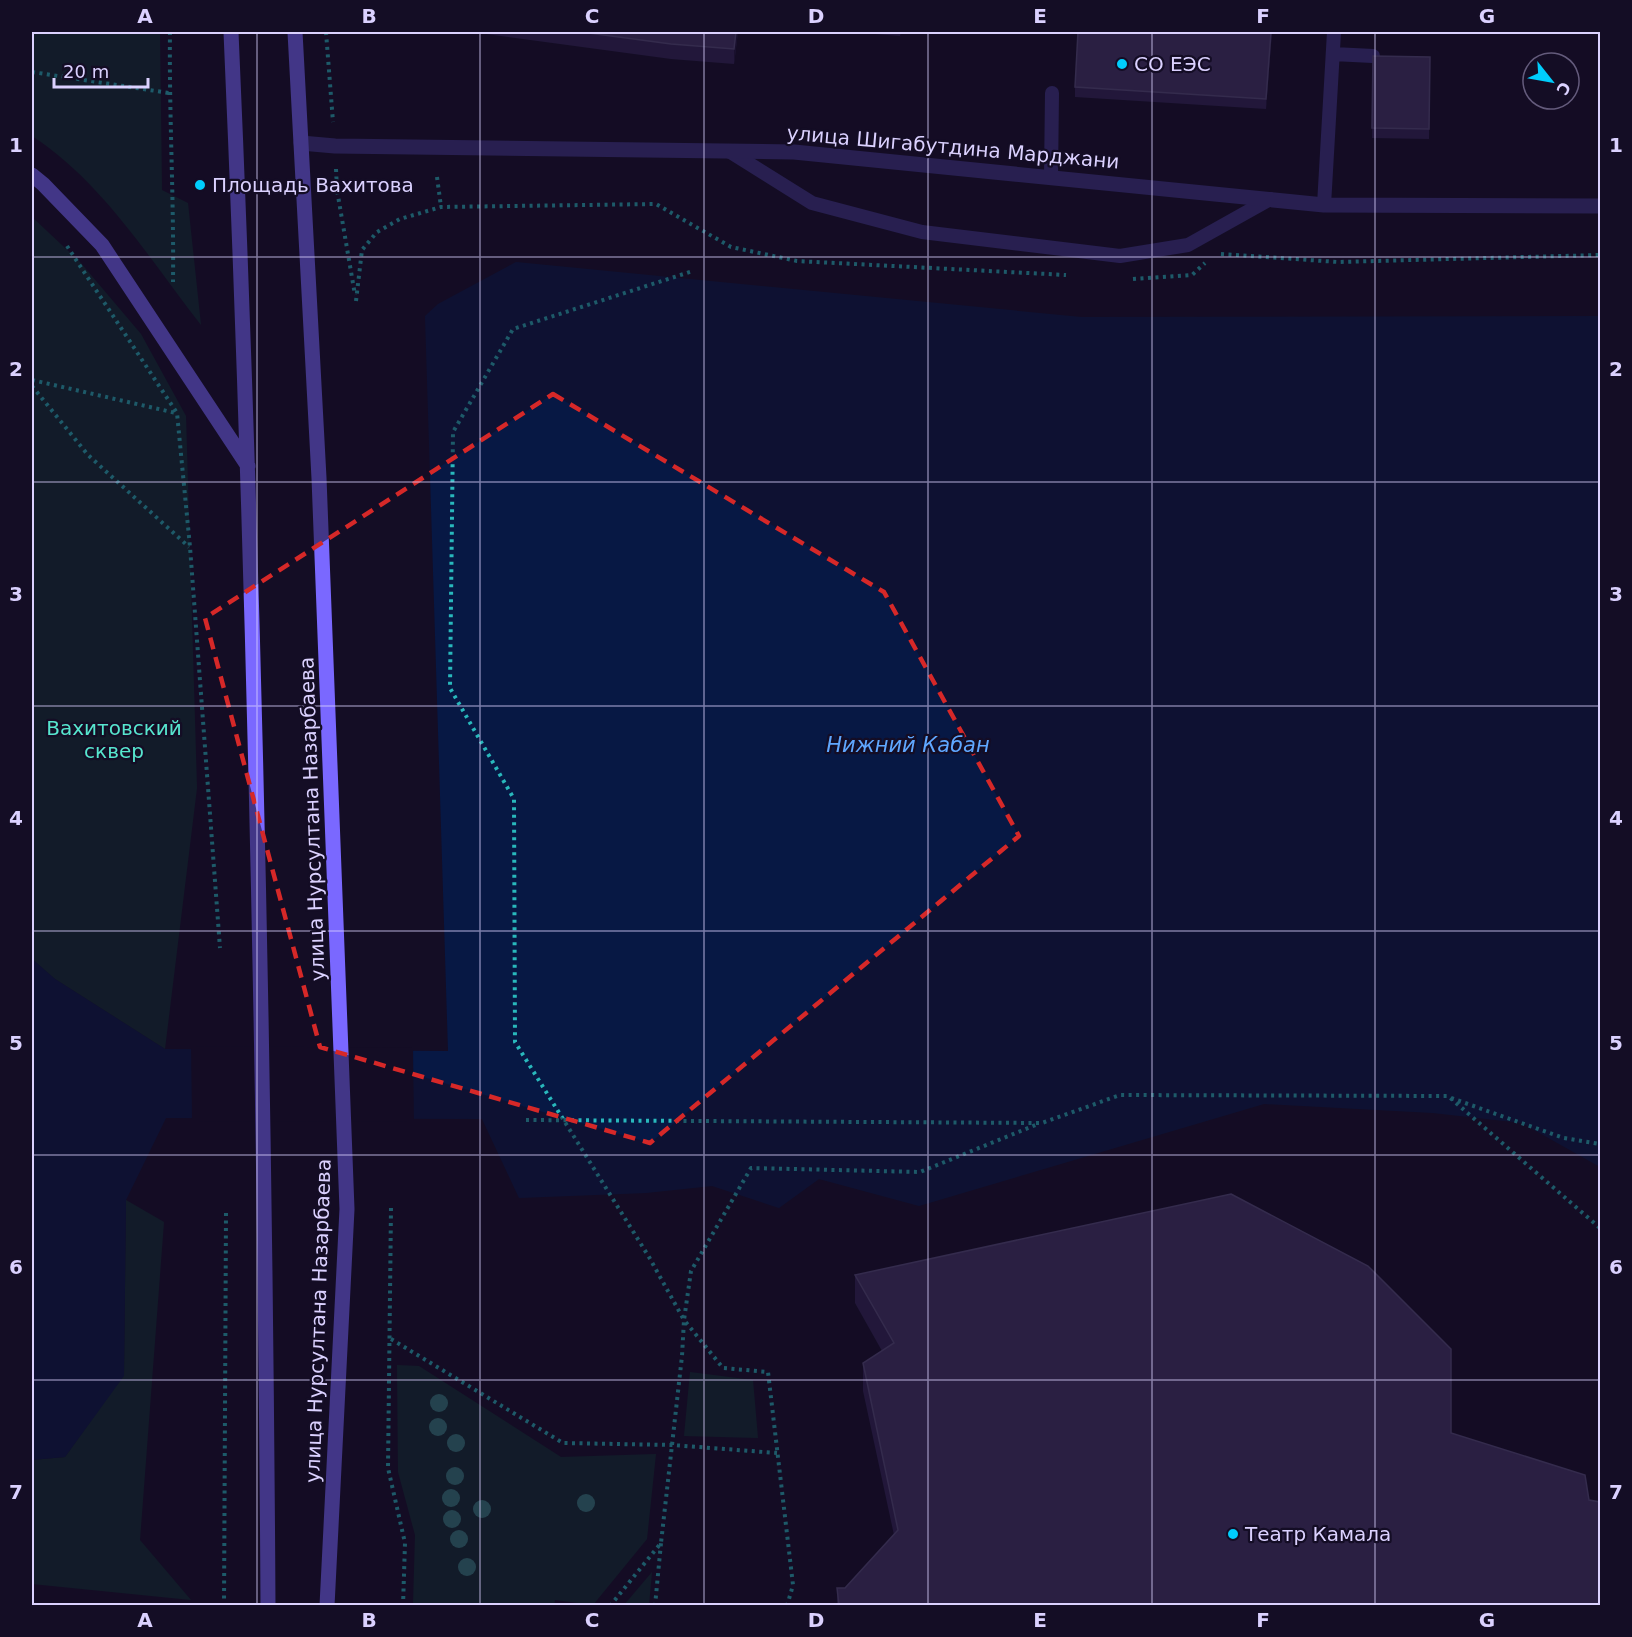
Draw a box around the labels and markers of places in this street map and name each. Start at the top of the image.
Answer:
place label: СО ЕЭС [1134,52,1211,76]
marker: СО ЕЭС [1115,57,1129,71]
place label: Площадь Вахитова [212,173,414,197]
marker: Площадь Вахитова [193,178,207,192]
place label: Театр Камала [1244,1522,1391,1546]
marker: Театр Камала [1226,1527,1240,1541]

